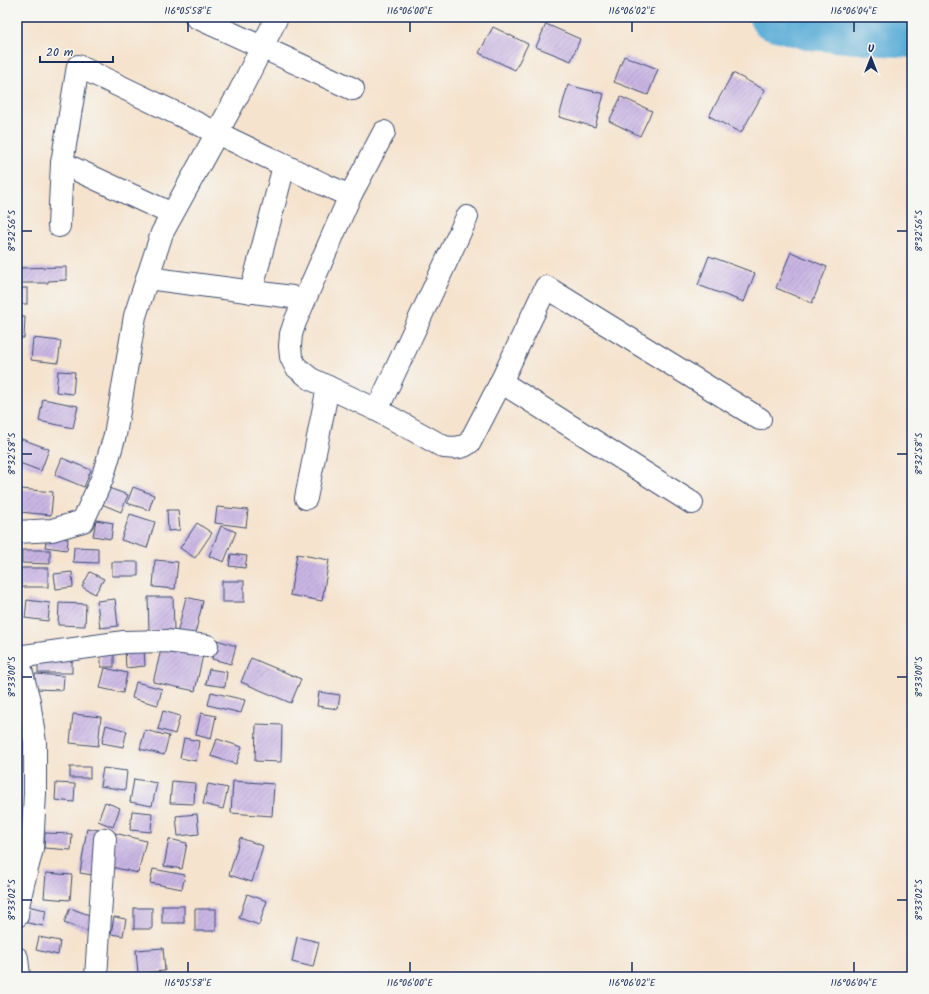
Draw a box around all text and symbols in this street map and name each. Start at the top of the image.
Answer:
text: 116°05'58"E [164,3,213,19]
text: 116°06'00"E [387,3,434,19]
text: 116°06'02"E [608,3,657,19]
text: 116°06'04"E [831,3,879,19]
scale bar [40,38,113,64]
north arrow [851,38,891,78]
text: U [868,40,875,58]
text: 20 m [46,43,74,62]
text: 8°32'56"S [4,209,20,252]
text: 8°32'56"S [911,209,927,252]
text: 8°32'58"S [4,432,20,475]
text: 8°32'58"S [911,432,927,475]
text: 8°33'00"S [4,656,20,697]
text: 8°33'00"S [911,656,927,697]
text: 8°33'02"S [4,878,20,921]
text: 8°33'02"S [911,878,927,921]
text: 116°05'58"E [164,975,213,991]
text: 116°06'00"E [387,975,434,991]
text: 116°06'02"E [608,975,657,991]
text: 116°06'04"E [831,975,879,991]

